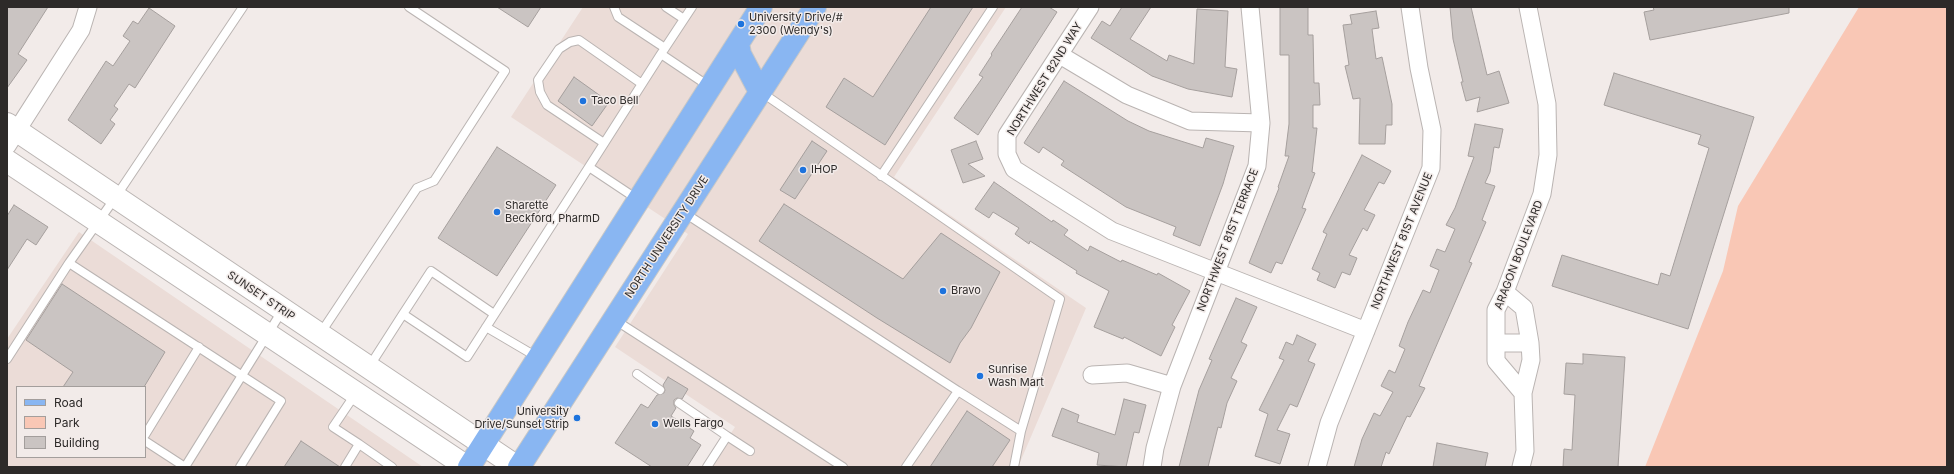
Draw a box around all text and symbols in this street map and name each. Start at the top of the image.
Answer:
place label: University Drive/# 2300 (Wendy's) [749,11,843,37]
marker: University Drive/# 2300 (Wendy's) [736,19,746,29]
street label: NORTHWEST 82ND WAY [1005,20,1085,138]
place label: Taco Bell [591,94,638,108]
marker: Taco Bell [578,96,588,106]
place label: IHOP [811,163,838,177]
marker: IHOP [798,165,808,175]
street label: NORTHWEST 81ST TERRACE [1195,167,1261,313]
street label: NORTHWEST 81ST AVENUE [1368,171,1436,311]
street label: NORTH UNIVERSITY DRIVE [623,173,711,301]
place label: Sharette Beckford, PharmD [505,199,600,225]
street label: ARAGON BOULEVARD [1492,199,1546,311]
marker: Sharette Beckford, PharmD [492,207,502,217]
street label: SUNSET STRIP [225,269,297,323]
place label: Bravo [951,284,981,298]
marker: Bravo [938,286,948,296]
place label: Sunrise Wash Mart [988,363,1044,389]
marker: Sunrise Wash Mart [975,371,985,381]
legend [16,386,146,458]
text: Road [54,395,83,410]
place label: University Drive/Sunset Strip [474,405,569,431]
marker: University Drive/Sunset Strip [572,413,582,423]
text: Park [54,415,80,430]
place label: Wells Fargo [663,417,724,431]
marker: Wells Fargo [650,419,660,429]
text: Building [54,435,99,450]

